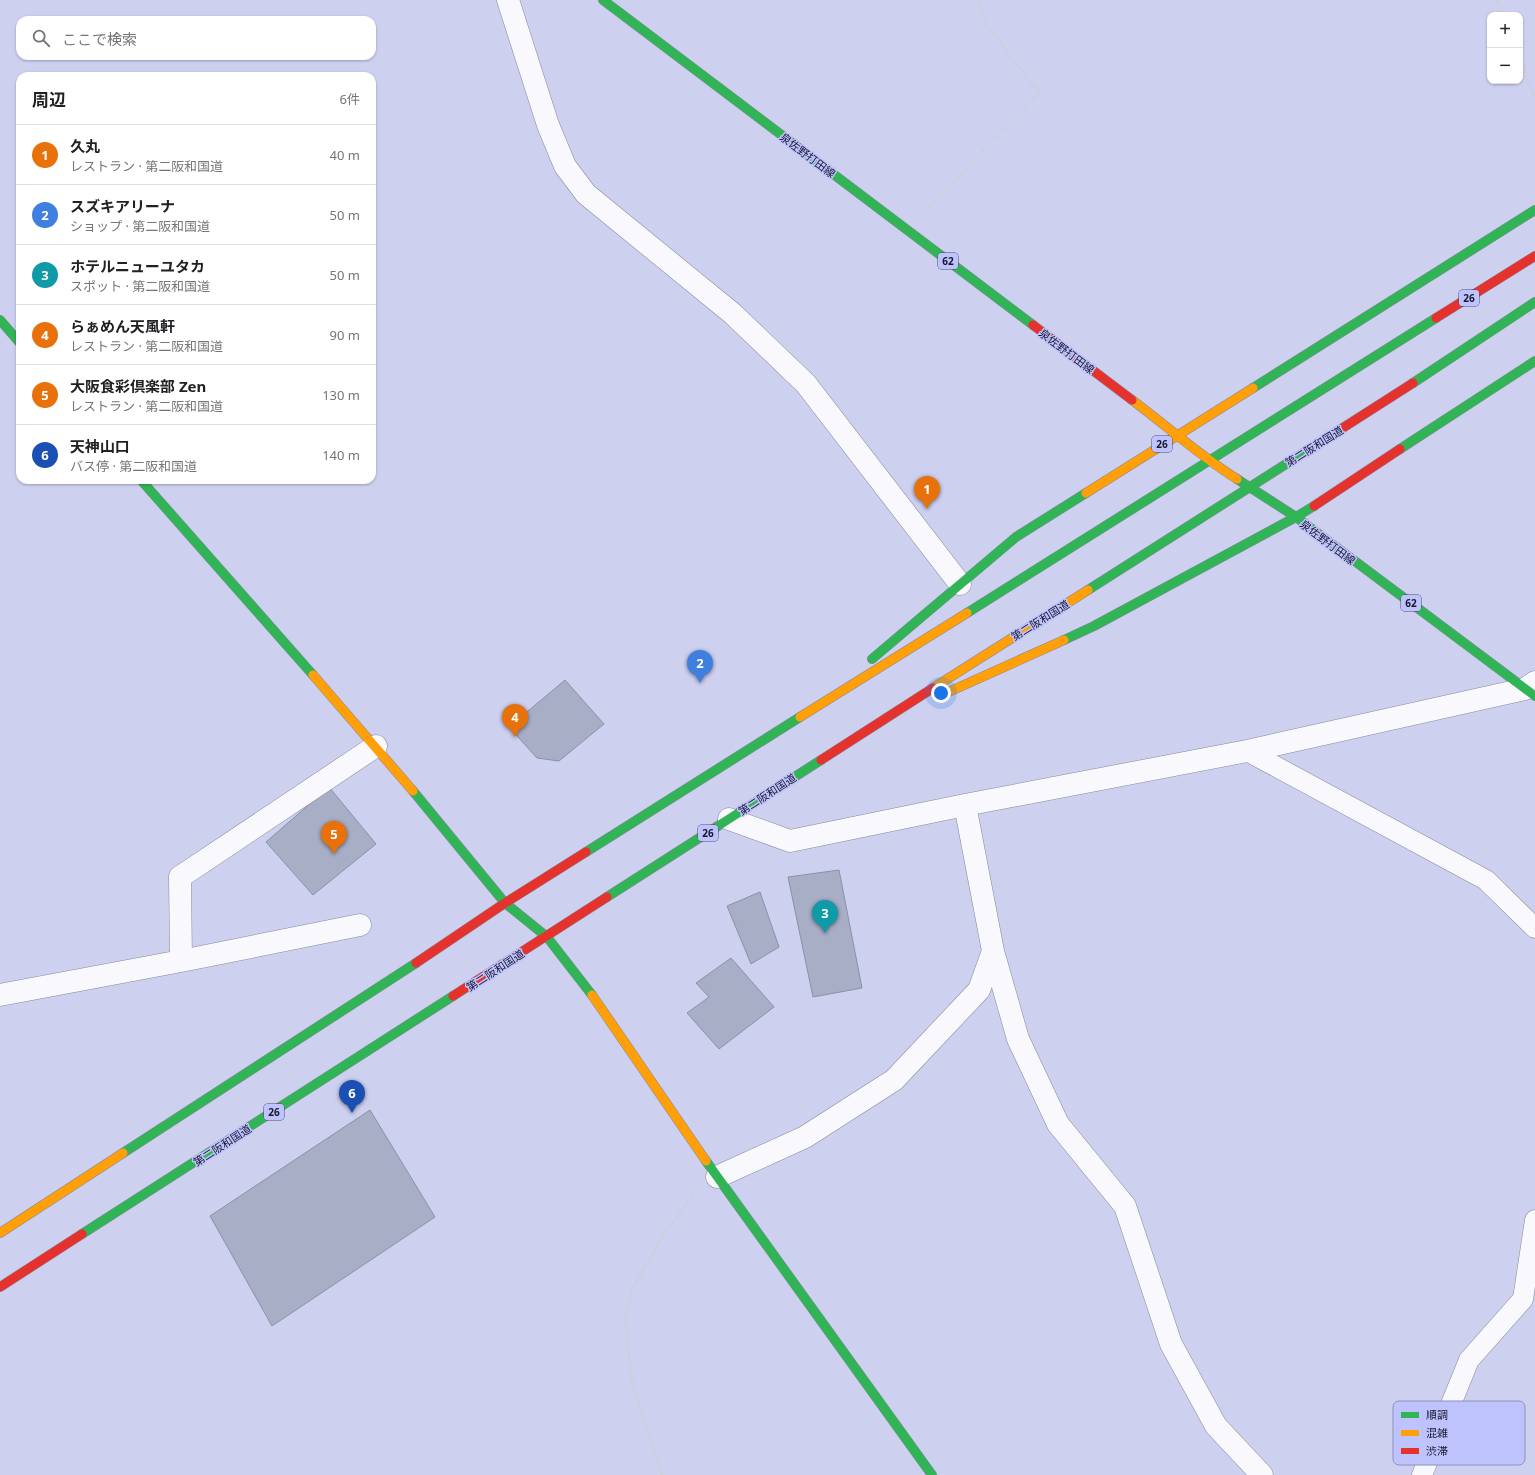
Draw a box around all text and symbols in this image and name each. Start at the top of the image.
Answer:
map controls [1487,12,1523,84]
button: + [1487,12,1523,48]
search box [16,16,376,60]
icon: search [30,27,52,49]
text: ここで検索 [62,29,137,49]
button: − [1487,48,1523,84]
text: 周辺 [32,88,66,111]
text: 6件 [340,90,360,108]
street label: 泉佐野打田線 [777,129,839,181]
text: 久丸 [70,136,100,156]
text: 1 [41,146,49,164]
text: 40 m [330,146,360,164]
text: レストラン · 第二阪和国道 [70,157,223,175]
text: スズキアリーナ [70,196,175,216]
text: 2 [41,206,49,224]
text: 50 m [330,206,360,224]
text: ショップ · 第二阪和国道 [70,217,210,235]
road number: 62 [938,253,958,269]
text: ホテルニューユタカ [70,256,205,276]
text: 3 [41,266,49,284]
text: 50 m [330,266,360,284]
text: スポット · 第二阪和国道 [70,277,210,295]
road number: 26 [1459,290,1479,306]
text: らぁめん天風軒 [70,316,175,336]
street label: 泉佐野打田線 [1036,325,1098,377]
text: 4 [41,326,49,344]
text: 90 m [330,326,360,344]
text: レストラン · 第二阪和国道 [70,337,223,355]
text: 大阪食彩倶楽部 Zen [70,376,206,396]
text: 5 [41,386,49,404]
text: 130 m [322,386,360,404]
text: レストラン · 第二阪和国道 [70,397,223,415]
street label: 第二阪和国道 [1282,422,1346,470]
text: 天神山口 [70,436,130,456]
road number: 26 [1152,436,1172,452]
text: 6 [41,446,49,464]
text: 140 m [322,446,360,464]
text: バス停 · 第二阪和国道 [70,457,197,475]
pin: 1 [914,476,940,509]
street label: 泉佐野打田線 [1297,516,1359,568]
road number: 62 [1401,595,1421,611]
street label: 第二阪和国道 [1008,596,1072,644]
pin: 2 [687,650,713,683]
your location [931,683,951,703]
pin: 4 [502,704,528,737]
street label: 第二阪和国道 [735,770,799,818]
pin: 5 [321,821,347,854]
road number: 26 [698,825,718,841]
pin: 3 [812,900,838,933]
street label: 第二阪和国道 [463,946,527,994]
pin: 6 [339,1080,365,1113]
road number: 26 [264,1104,284,1120]
street label: 第二阪和国道 [190,1121,254,1169]
legend [1393,1401,1525,1465]
text: 順調 [1426,1407,1448,1422]
text: 混雑 [1426,1425,1448,1440]
text: 渋滞 [1426,1443,1448,1458]

